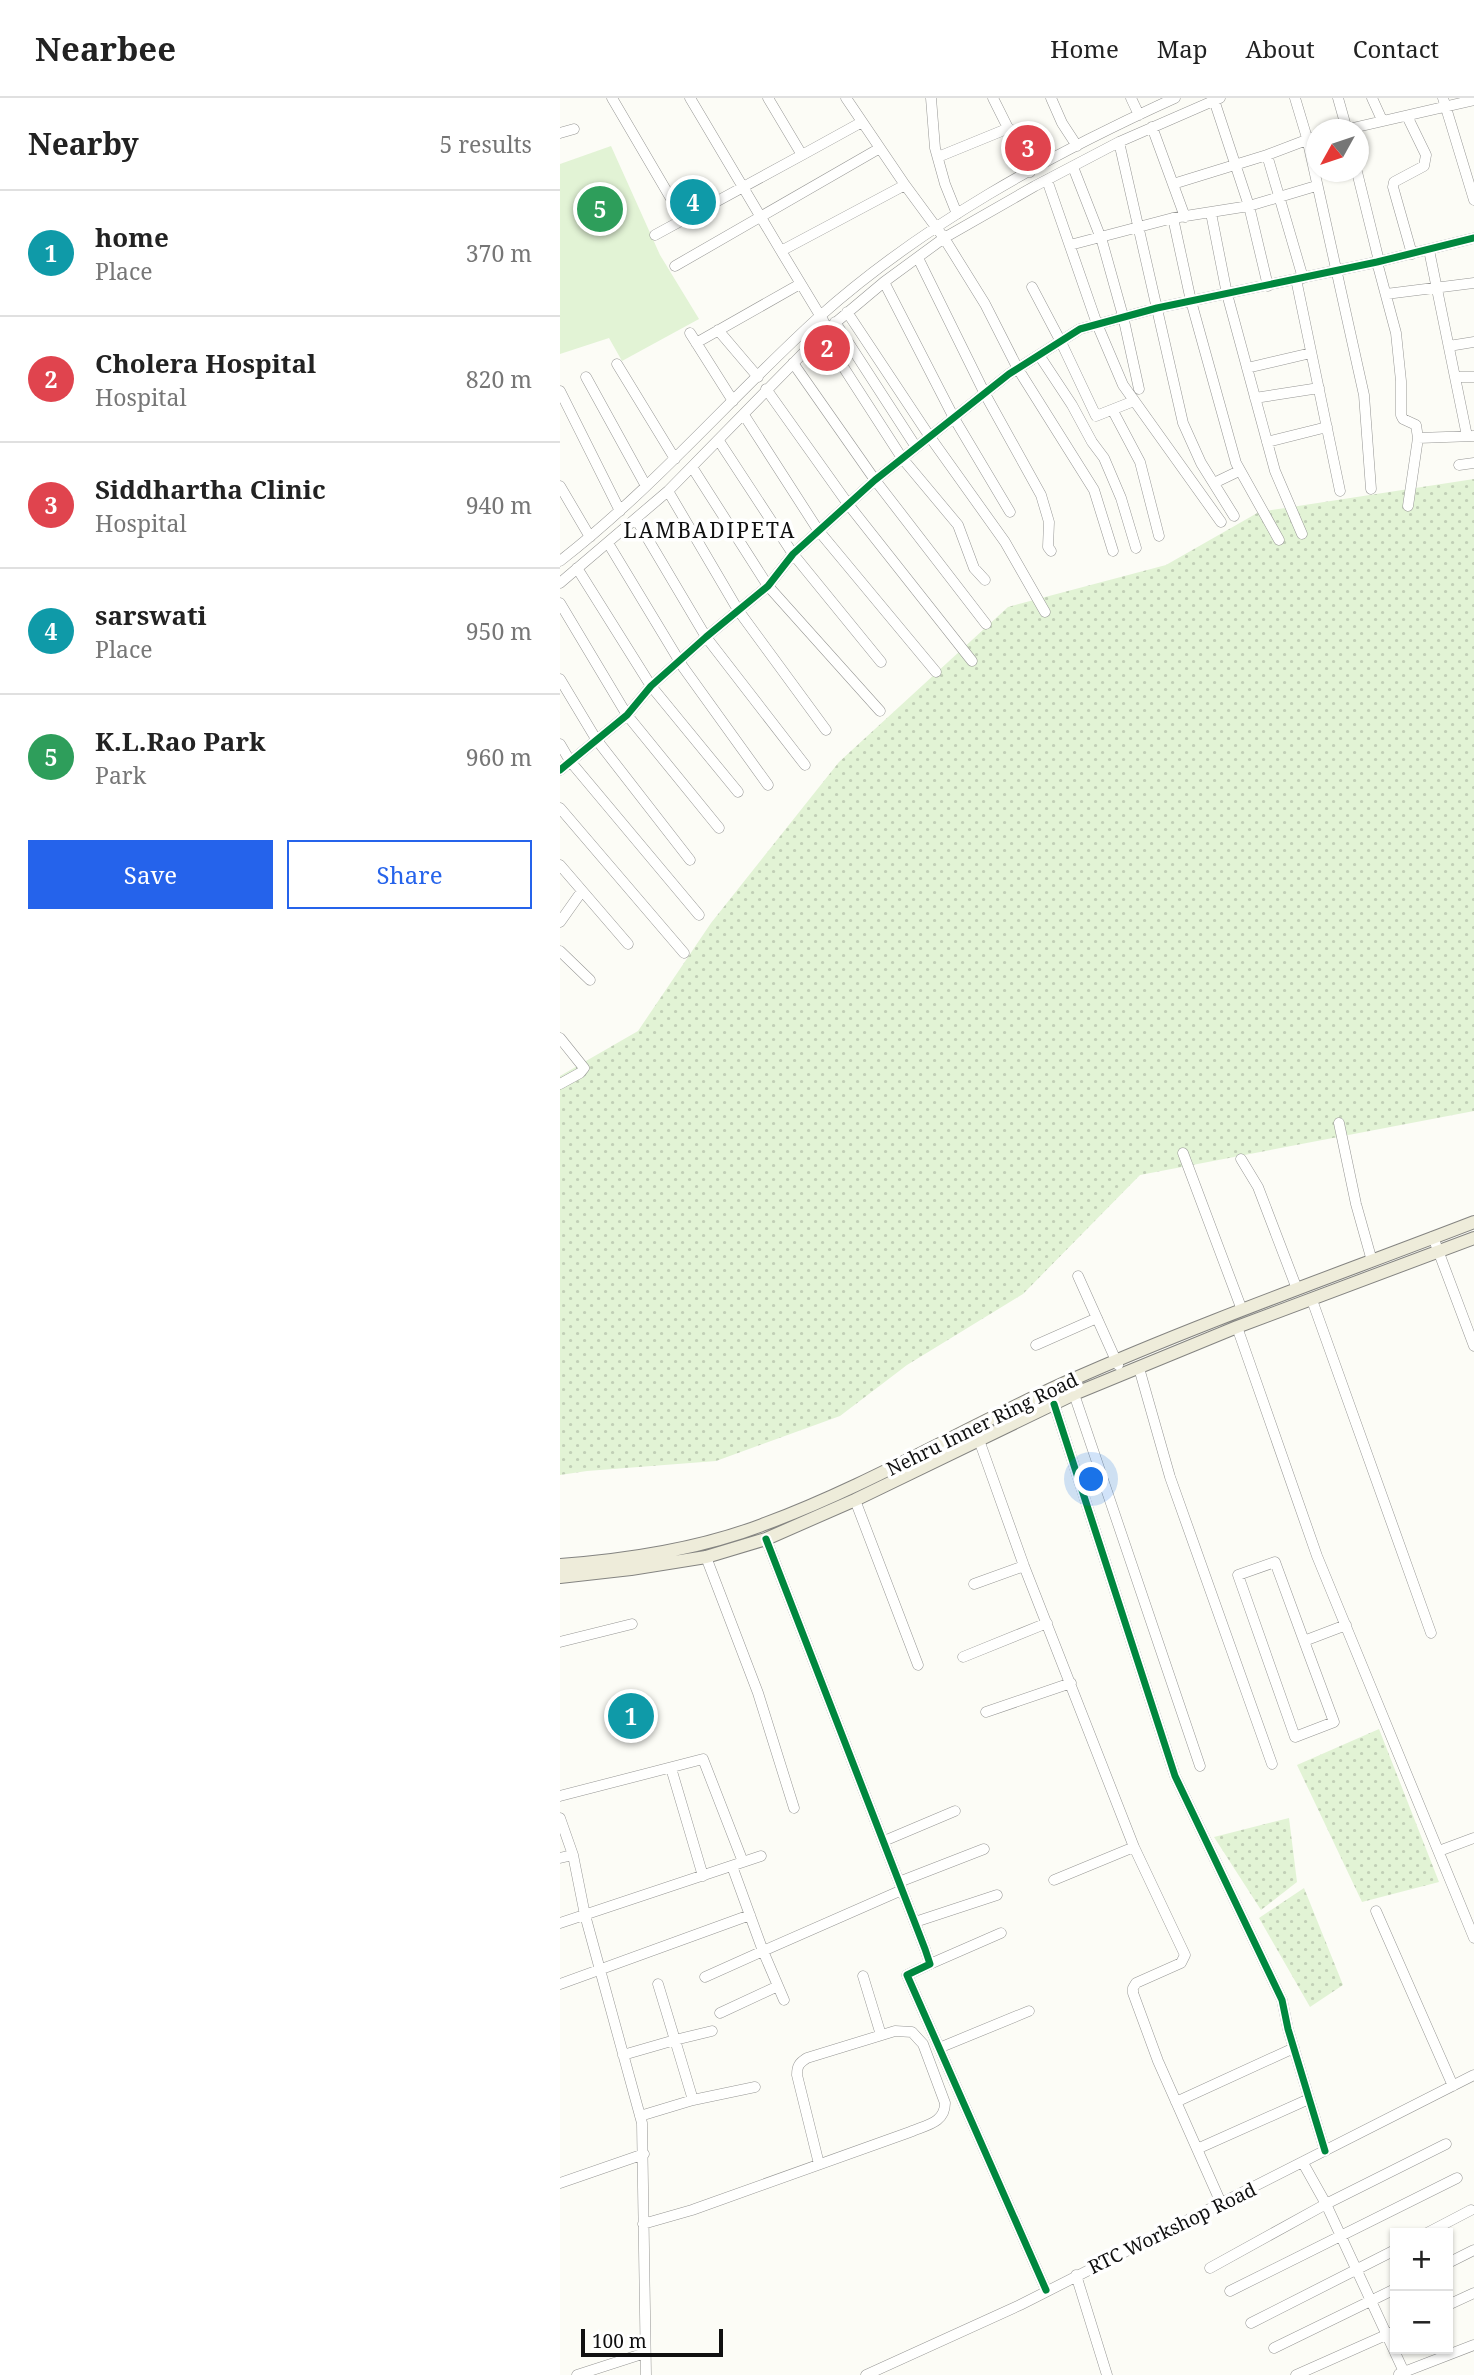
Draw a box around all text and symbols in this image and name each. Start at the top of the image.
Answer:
text: Nearbee [35,26,176,71]
text: Home [1050,32,1119,65]
text: Map [1157,32,1208,65]
text: About [1246,32,1315,65]
text: Contact [1353,32,1439,65]
north arrow [1306,119,1369,182]
pin: 3 [1005,122,1051,174]
text: Nearby [28,123,139,164]
text: 5 results [439,128,532,160]
pin: 4 [670,176,716,228]
pin: 5 [577,183,623,235]
text: home [95,219,169,255]
text: 1 [45,237,58,269]
text: 370 m [466,237,532,269]
text: Place [95,255,153,287]
pin: 2 [804,322,850,374]
text: Cholera Hospital [95,345,316,381]
text: 2 [45,363,58,395]
text: 820 m [466,363,532,395]
text: Hospital [95,381,187,413]
text: Siddhartha Clinic [95,471,326,507]
text: 3 [45,489,58,521]
text: 940 m [466,489,532,521]
text: Hospital [95,507,187,539]
district label: LAMBADIPETA [624,516,796,544]
text: sarswati [95,597,207,633]
text: 4 [45,615,58,647]
text: 950 m [466,615,532,647]
text: Place [95,633,153,665]
text: K.L.Rao Park [95,723,266,759]
text: 5 [45,741,58,773]
text: 960 m [466,741,532,773]
text: Park [95,759,146,791]
button: Save [28,840,273,909]
button: Share [287,840,532,909]
street label: Nehru Inner Ring Road [882,1366,1082,1482]
your location [1074,1462,1108,1496]
pin: 1 [608,1690,654,1742]
street label: RTC Workshop Road [1084,2176,1261,2280]
map controls [1390,2228,1453,2354]
button: + [1390,2228,1453,2291]
button: − [1390,2291,1453,2354]
scale bar [581,2326,723,2358]
text: 100 m [592,2328,647,2354]

